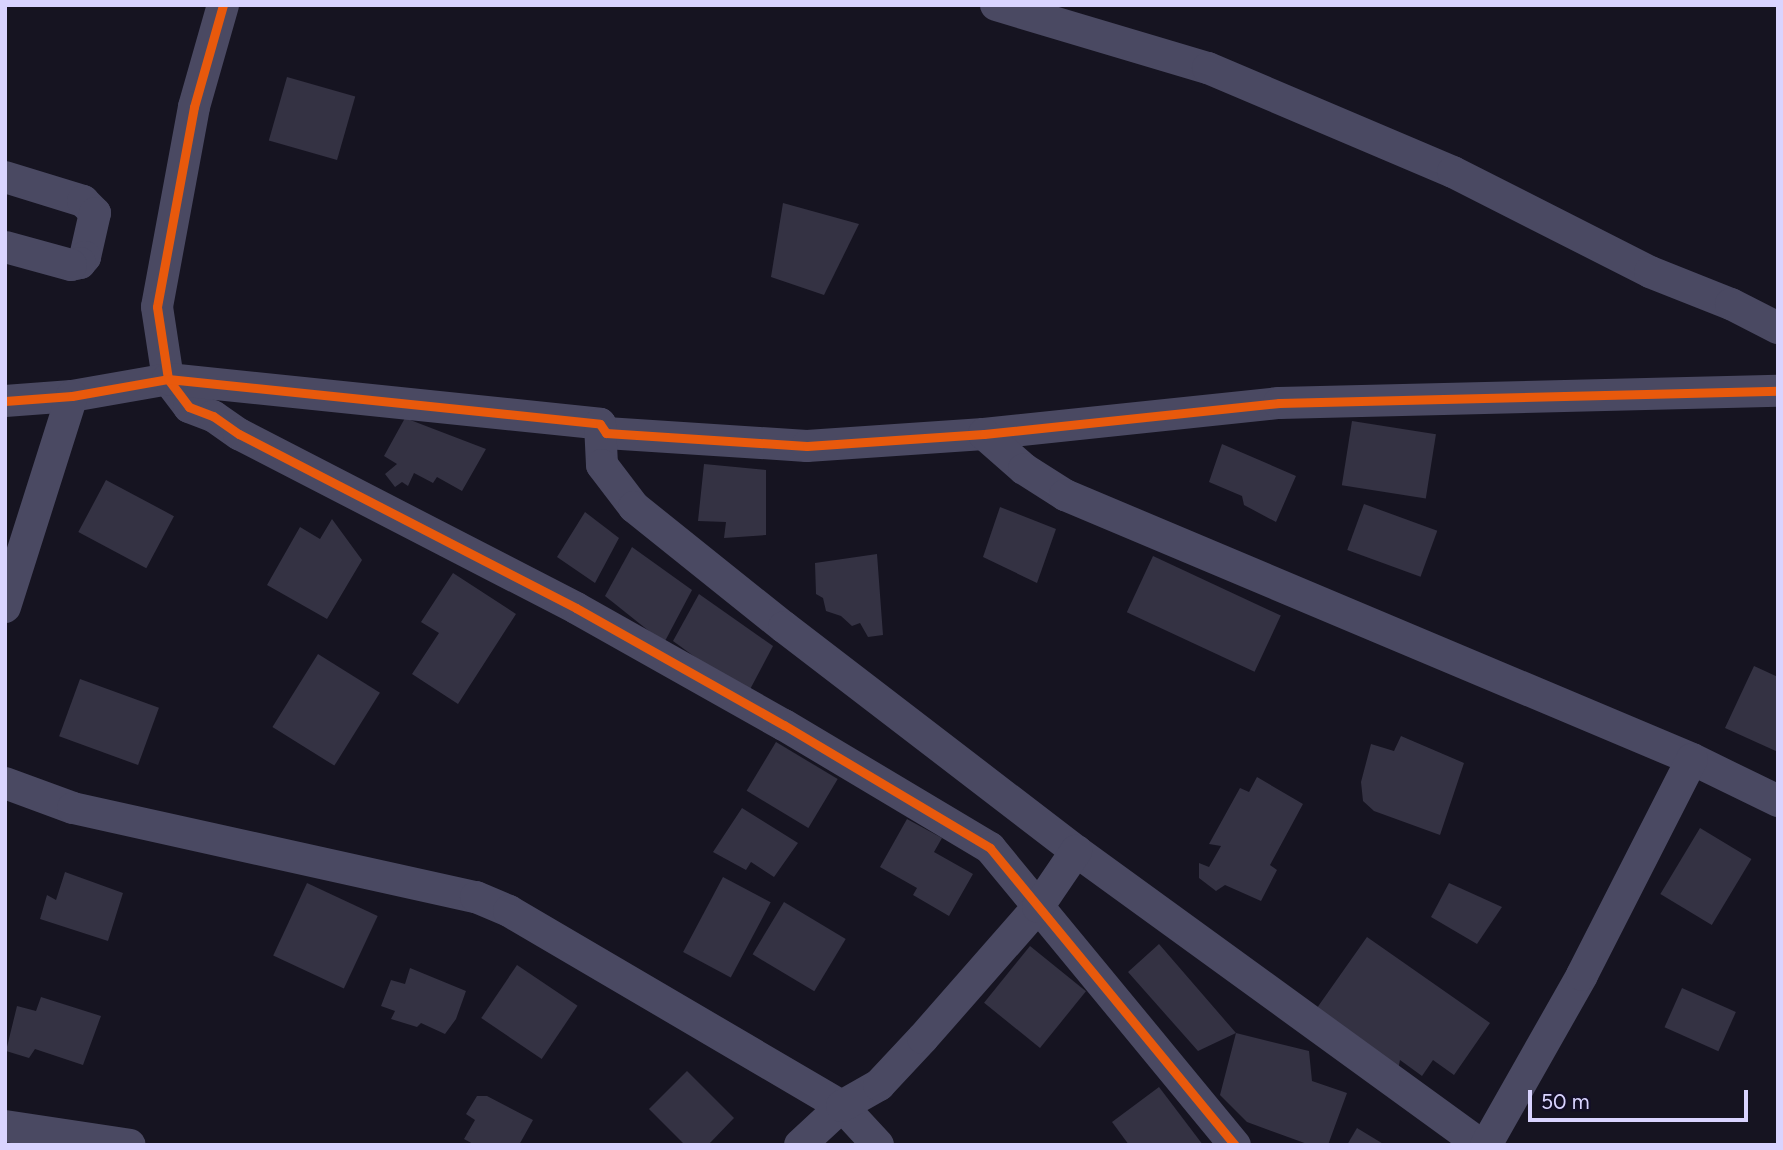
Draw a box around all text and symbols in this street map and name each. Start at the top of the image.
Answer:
scale bar [1531,1076,1752,1120]
text: 50 m [1541,1089,1590,1114]

